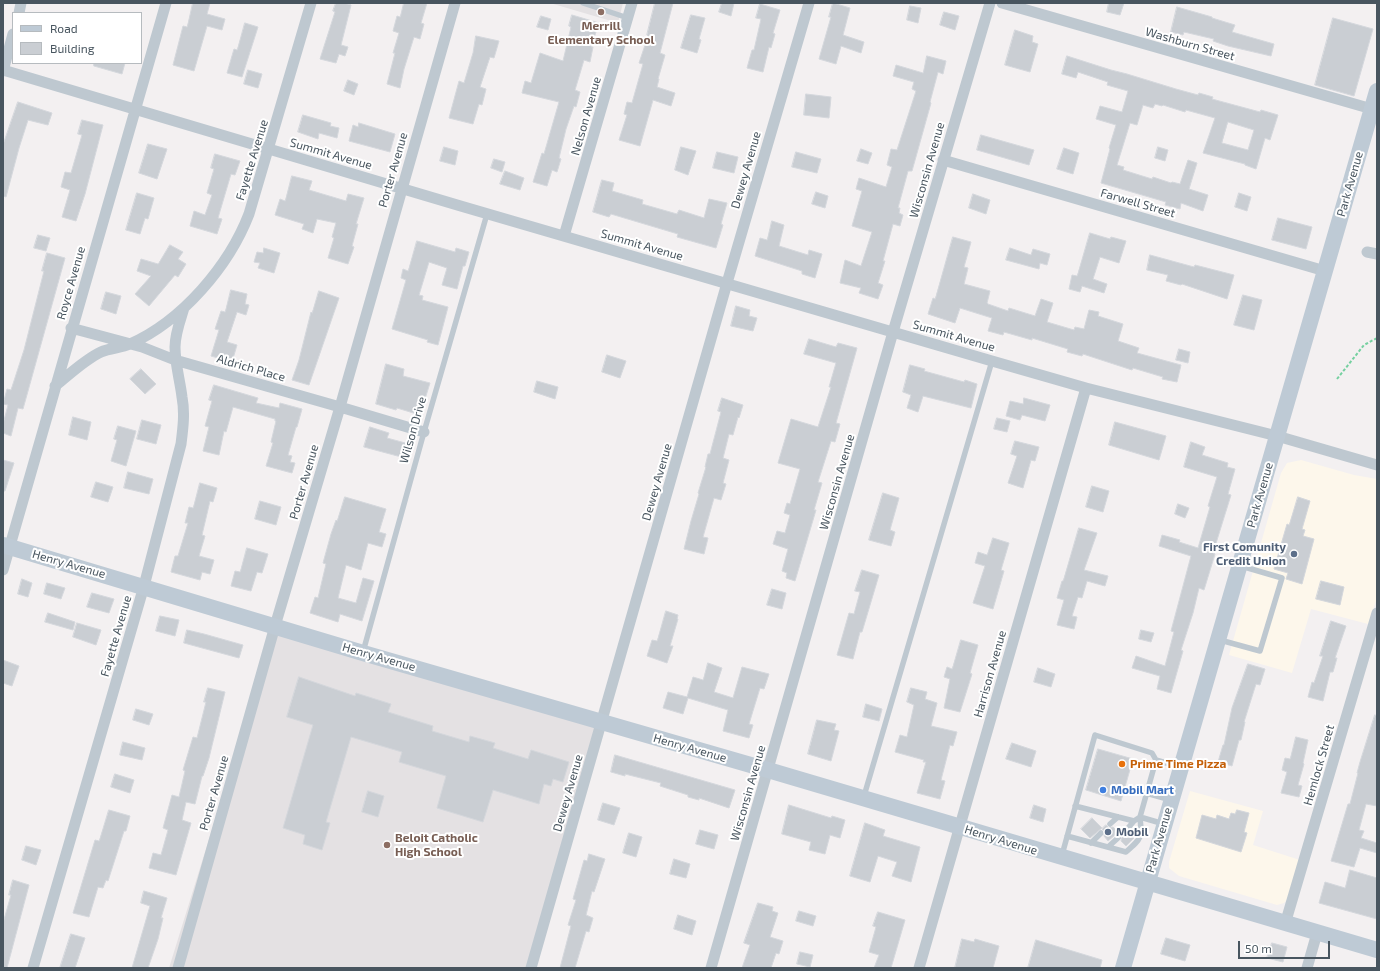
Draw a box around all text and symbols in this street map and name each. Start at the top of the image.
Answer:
marker: Merrill Elementary School [596,7,606,17]
legend [12,12,142,64]
place label: Merrill Elementary School [548,19,654,47]
text: Road [50,21,78,35]
street label: Washburn Street [1144,24,1236,64]
text: Building [50,41,94,55]
street label: Nelson Avenue [568,75,604,157]
street label: Fayette Avenue [233,118,271,202]
street label: Wisconsin Avenue [906,120,948,220]
street label: Dewey Avenue [728,130,764,210]
street label: Porter Avenue [375,131,411,209]
street label: Summit Avenue [288,135,374,173]
street label: Park Avenue [1334,150,1366,218]
street label: Farwell Street [1099,185,1177,221]
street label: Summit Avenue [599,226,685,264]
street label: Royce Avenue [54,245,88,321]
street label: Summit Avenue [911,317,997,355]
street label: Aldrich Place [215,351,287,385]
street label: Wilson Drive [397,395,429,465]
street label: Wisconsin Avenue [816,432,858,532]
street label: Dewey Avenue [639,442,675,522]
street label: Porter Avenue [286,443,322,521]
street label: Park Avenue [1244,461,1276,529]
place label: First Comunity Credit Union [1203,540,1286,568]
street label: Henry Avenue [31,547,107,581]
marker: First Comunity Credit Union [1289,549,1299,559]
street label: Fayette Avenue [98,594,134,678]
street label: Harrison Avenue [971,629,1009,719]
street label: Henry Avenue [341,640,417,674]
street label: Hemlock Street [1301,723,1337,807]
street label: Henry Avenue [652,731,728,765]
street label: Wisconsin Avenue [727,743,769,843]
street label: Dewey Avenue [550,753,586,833]
street label: Porter Avenue [196,754,232,832]
place label: Prime Time Pizza [1130,757,1226,771]
marker: Prime Time Pizza [1117,759,1127,769]
place label: Mobil Mart [1111,783,1174,797]
marker: Mobil Mart [1098,785,1108,795]
street label: Park Avenue [1143,806,1175,874]
street label: Henry Avenue [963,822,1039,858]
place label: Mobil [1116,825,1148,839]
marker: Mobil [1103,827,1113,837]
place label: Beloit Catholic High School [395,831,478,859]
marker: Beloit Catholic High School [382,840,392,850]
scale bar [1240,933,1332,959]
text: 50 m [1245,941,1272,955]

